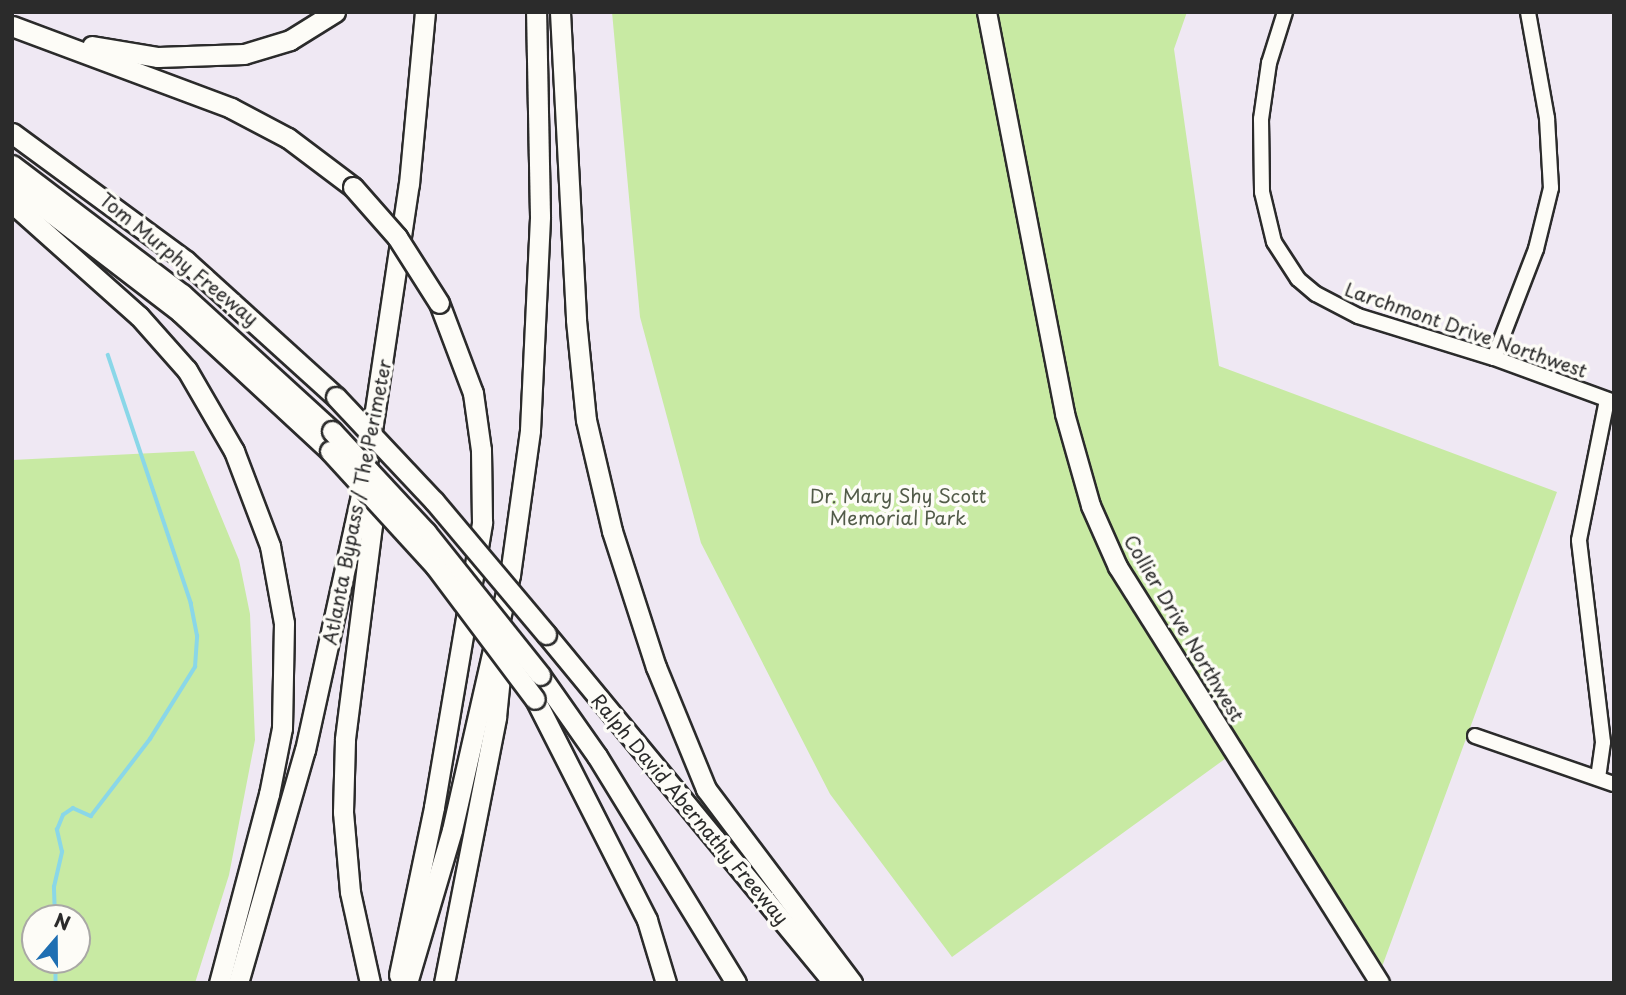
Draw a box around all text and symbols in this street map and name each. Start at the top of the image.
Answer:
street label: Tom Murphy Freeway [94,187,264,331]
street label: Larchmont Drive Northwest [1342,278,1590,382]
street label: Atlanta Bypass / The Perimeter [318,358,396,646]
park label: Dr. Mary Shy Scott Memorial Park [809,485,987,529]
street label: Collier Drive Northwest [1119,530,1249,726]
street label: Ralph David Abernathy Freeway [585,687,795,931]
north arrow [21,904,91,974]
text: N [51,905,74,937]

